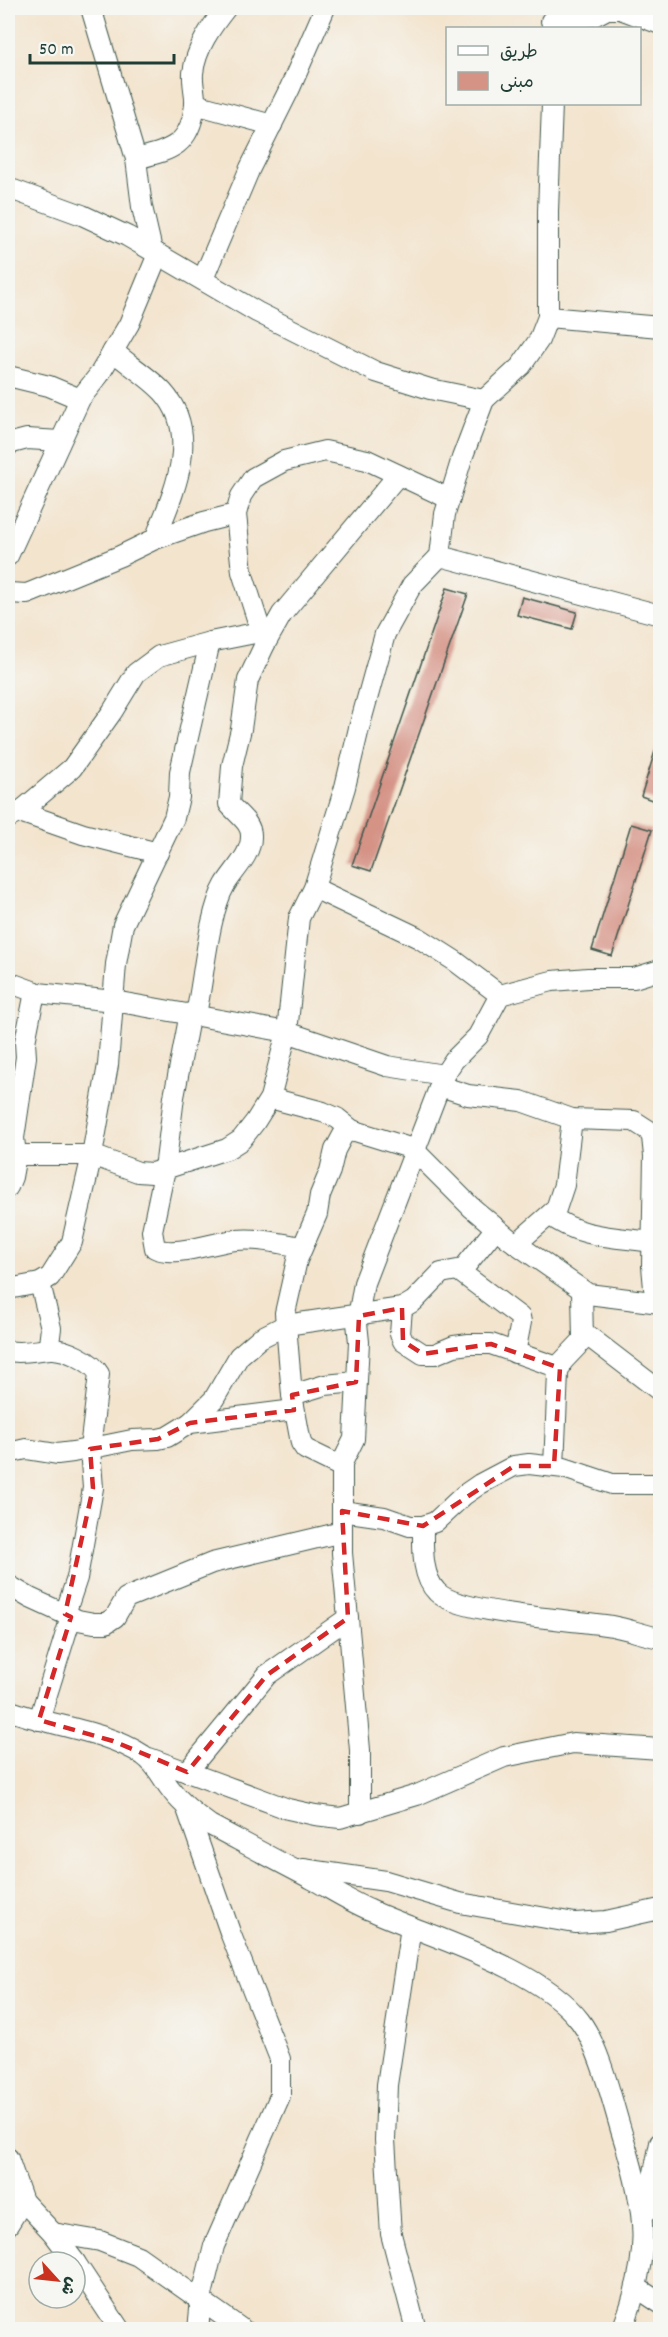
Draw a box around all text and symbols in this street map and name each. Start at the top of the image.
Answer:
scale bar [30,27,174,65]
legend [446,27,641,105]
text: 50 m [39,38,74,63]
text: طريق [500,41,538,66]
text: مبنى [500,71,534,96]
north arrow [27,2250,87,2310]
text: ش [54,2273,82,2299]

